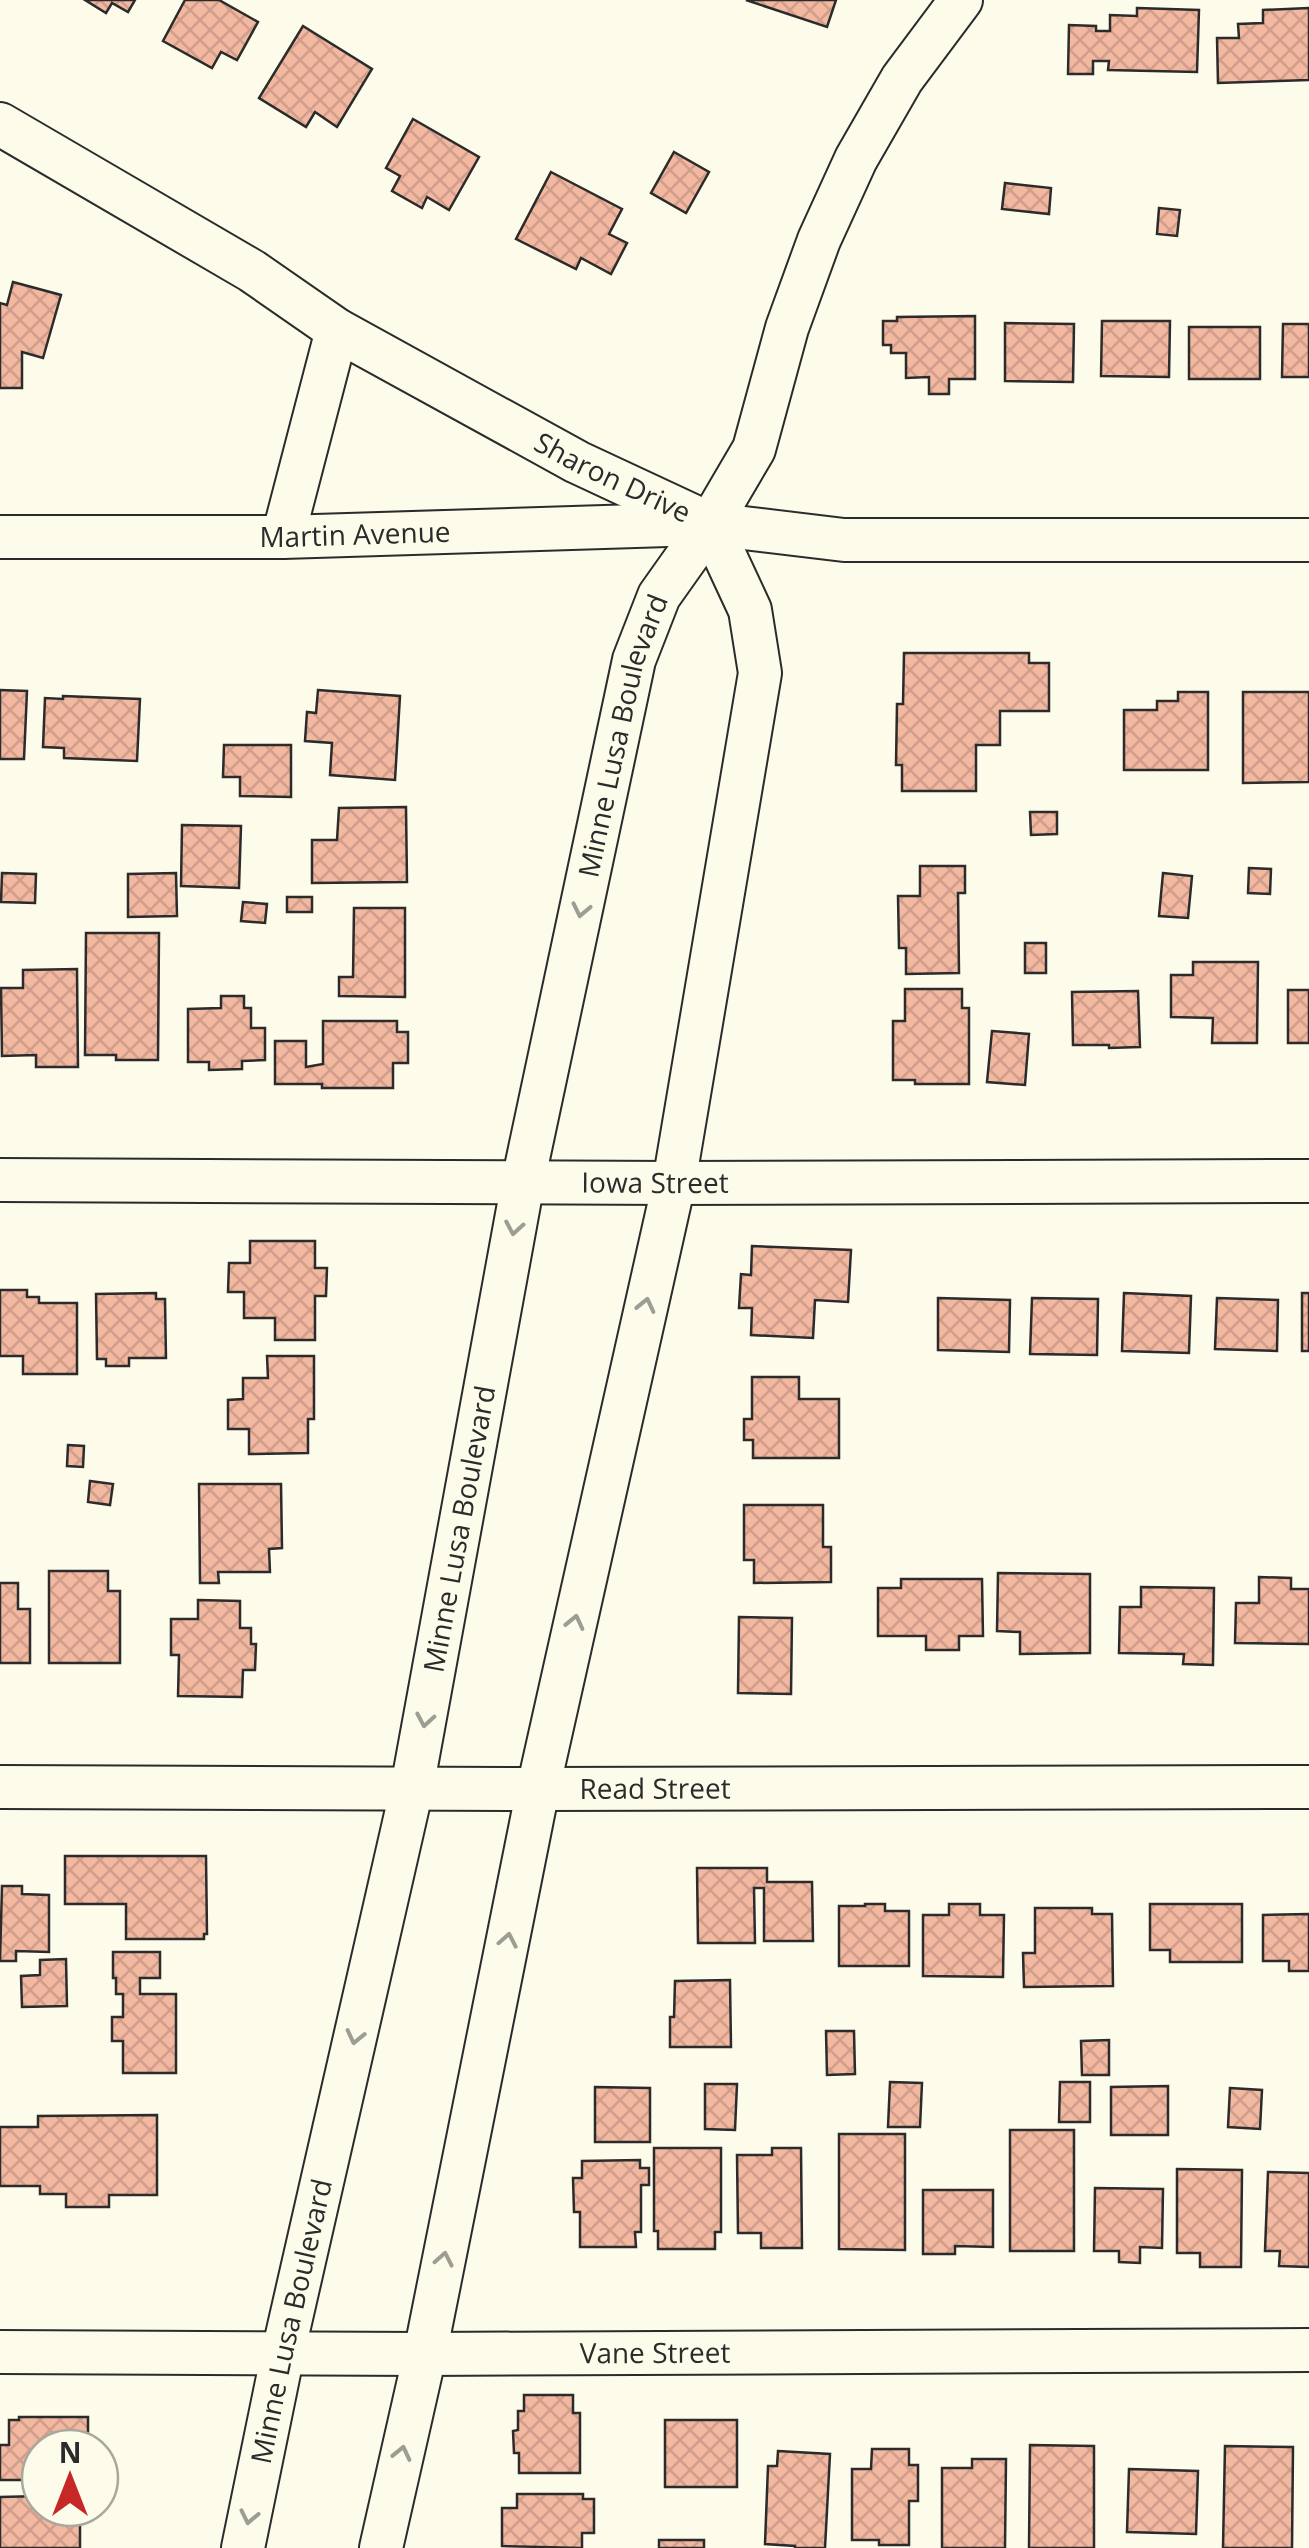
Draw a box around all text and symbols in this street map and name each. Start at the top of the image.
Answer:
street label: Sharon Drive [528,422,697,531]
street label: Martin Avenue [259,512,451,555]
street label: Minne Lusa Boulevard [568,588,676,881]
one-way arrow [571,901,592,918]
street label: Iowa Street [581,1163,729,1201]
one-way arrow [504,1220,525,1236]
one-way arrow [635,1297,656,1314]
street label: Minne Lusa Boulevard [414,1382,503,1675]
one-way arrow [564,1614,585,1631]
one-way arrow [415,1712,436,1728]
street label: Read Street [579,1769,731,1807]
one-way arrow [496,1932,517,1949]
one-way arrow [346,2028,367,2045]
street label: Minne Lusa Boulevard [241,2175,340,2467]
one-way arrow [433,2250,454,2267]
street label: Vane Street [580,2333,730,2371]
north arrow [20,2428,120,2528]
text: N [59,2433,81,2471]
one-way arrow [391,2445,412,2462]
one-way arrow [240,2509,261,2526]

